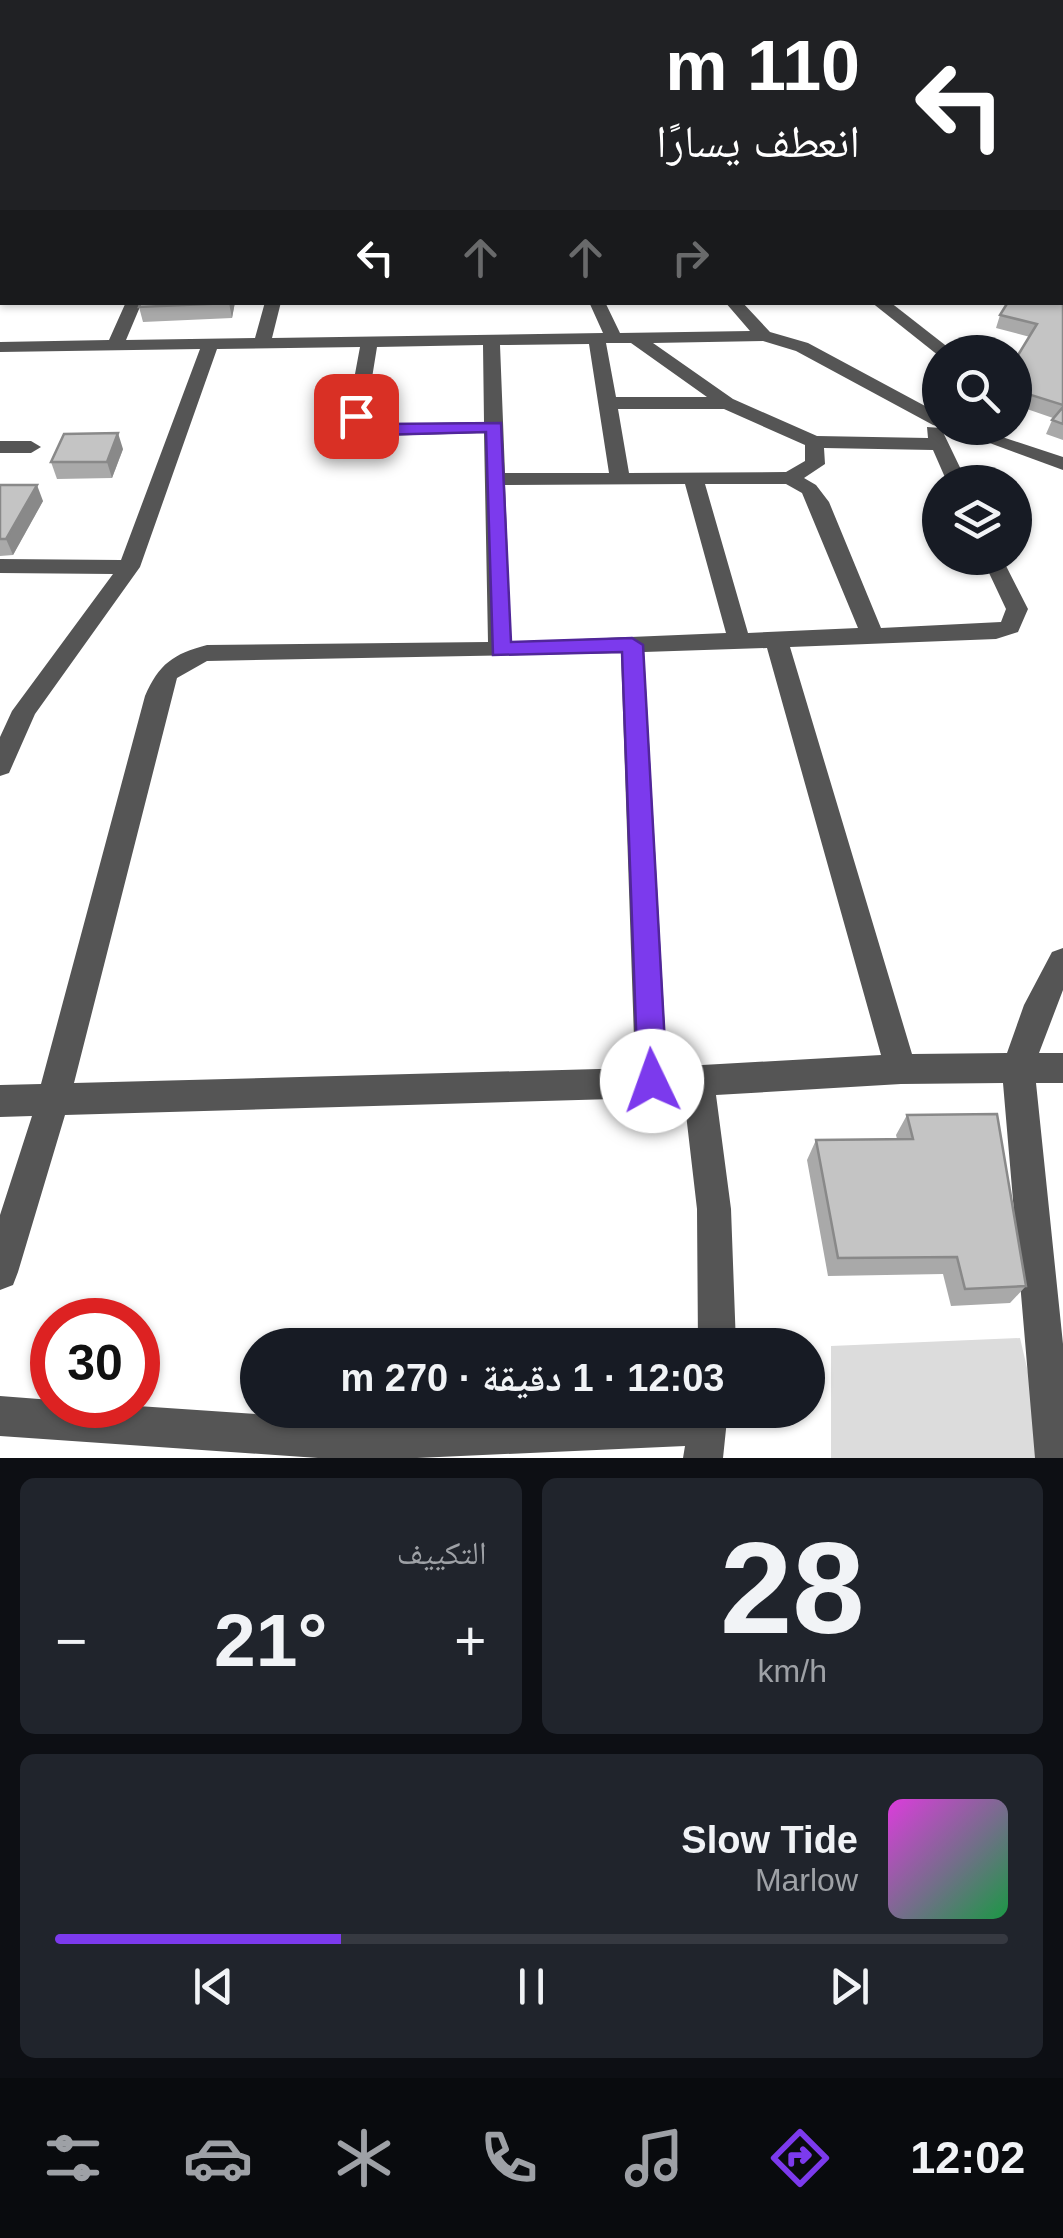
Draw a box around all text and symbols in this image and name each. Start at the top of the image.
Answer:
text: 110 m [665,27,860,105]
icon: left [895,40,1025,170]
text: انعطف يسارًا [656,116,860,167]
icon: left [348,230,403,285]
icon: ahead [453,230,508,285]
icon: ahead [558,230,613,285]
icon: right [663,230,718,285]
map controls [922,335,1032,575]
button: search [922,335,1032,445]
pin [314,374,399,459]
icon: arrive [329,389,384,444]
button: layers [922,465,1032,575]
position arrow [600,1029,704,1133]
speed limit sign: 30 [30,1298,160,1428]
text: 12:03 · 1 دقيقة · 270 m [340,1357,725,1399]
text: 28 [720,1515,865,1661]
text: التكييف [397,1535,487,1571]
text: 21° [214,1598,327,1682]
text: − [55,1610,87,1672]
text: + [454,1610,486,1672]
text: km/h [758,1653,827,1689]
text: Slow Tide [681,1819,858,1861]
text: Marlow [755,1862,858,1898]
icon: previous [186,1959,241,2014]
icon: pause [504,1959,559,2014]
icon: next [822,1959,877,2014]
icon: filters [38,2123,108,2193]
icon: car [183,2123,253,2193]
icon: climate [329,2123,399,2193]
icon: phone [474,2123,544,2193]
icon: music [619,2123,689,2193]
icon: directions [765,2123,835,2193]
text: 12:02 [910,2132,1025,2183]

